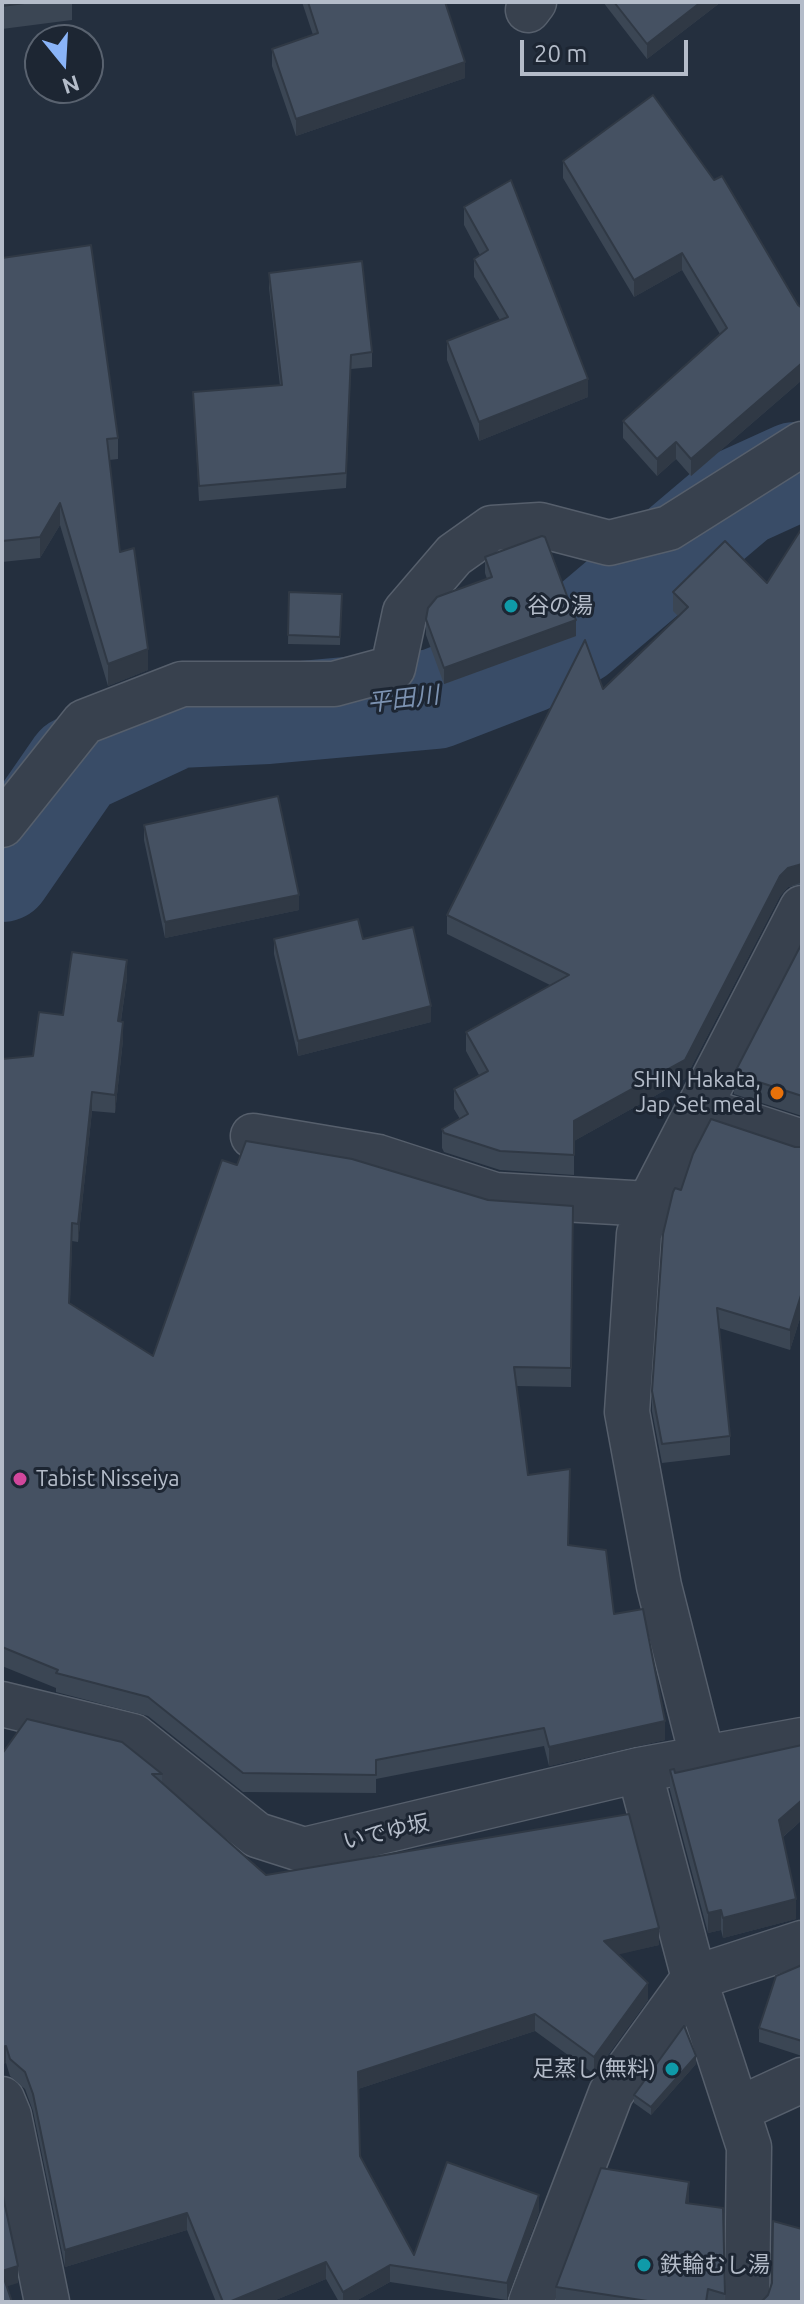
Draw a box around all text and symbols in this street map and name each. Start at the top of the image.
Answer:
north arrow [24,24,104,104]
scale bar [524,24,692,74]
text: 20 m [534,40,587,67]
text: N [59,71,83,100]
place label: 谷の湯 [527,593,593,619]
marker: 谷の湯 [502,597,520,615]
water label: 平田川 [366,680,440,718]
place label: SHIN Hakata, Jap Set meal [633,1067,761,1118]
marker: SHIN Hakata, Jap Set meal [768,1084,786,1102]
place label: Tabist Nisseiya [36,1466,180,1492]
marker: Tabist Nisseiya [11,1470,29,1488]
street label: いでゆ坂 [340,1809,432,1855]
place label: 足蒸し(無料) [532,2056,656,2082]
marker: 足蒸し(無料) [663,2060,681,2078]
place label: 鉄輪むし湯 [660,2252,770,2278]
marker: 鉄輪むし湯 [635,2256,653,2274]

